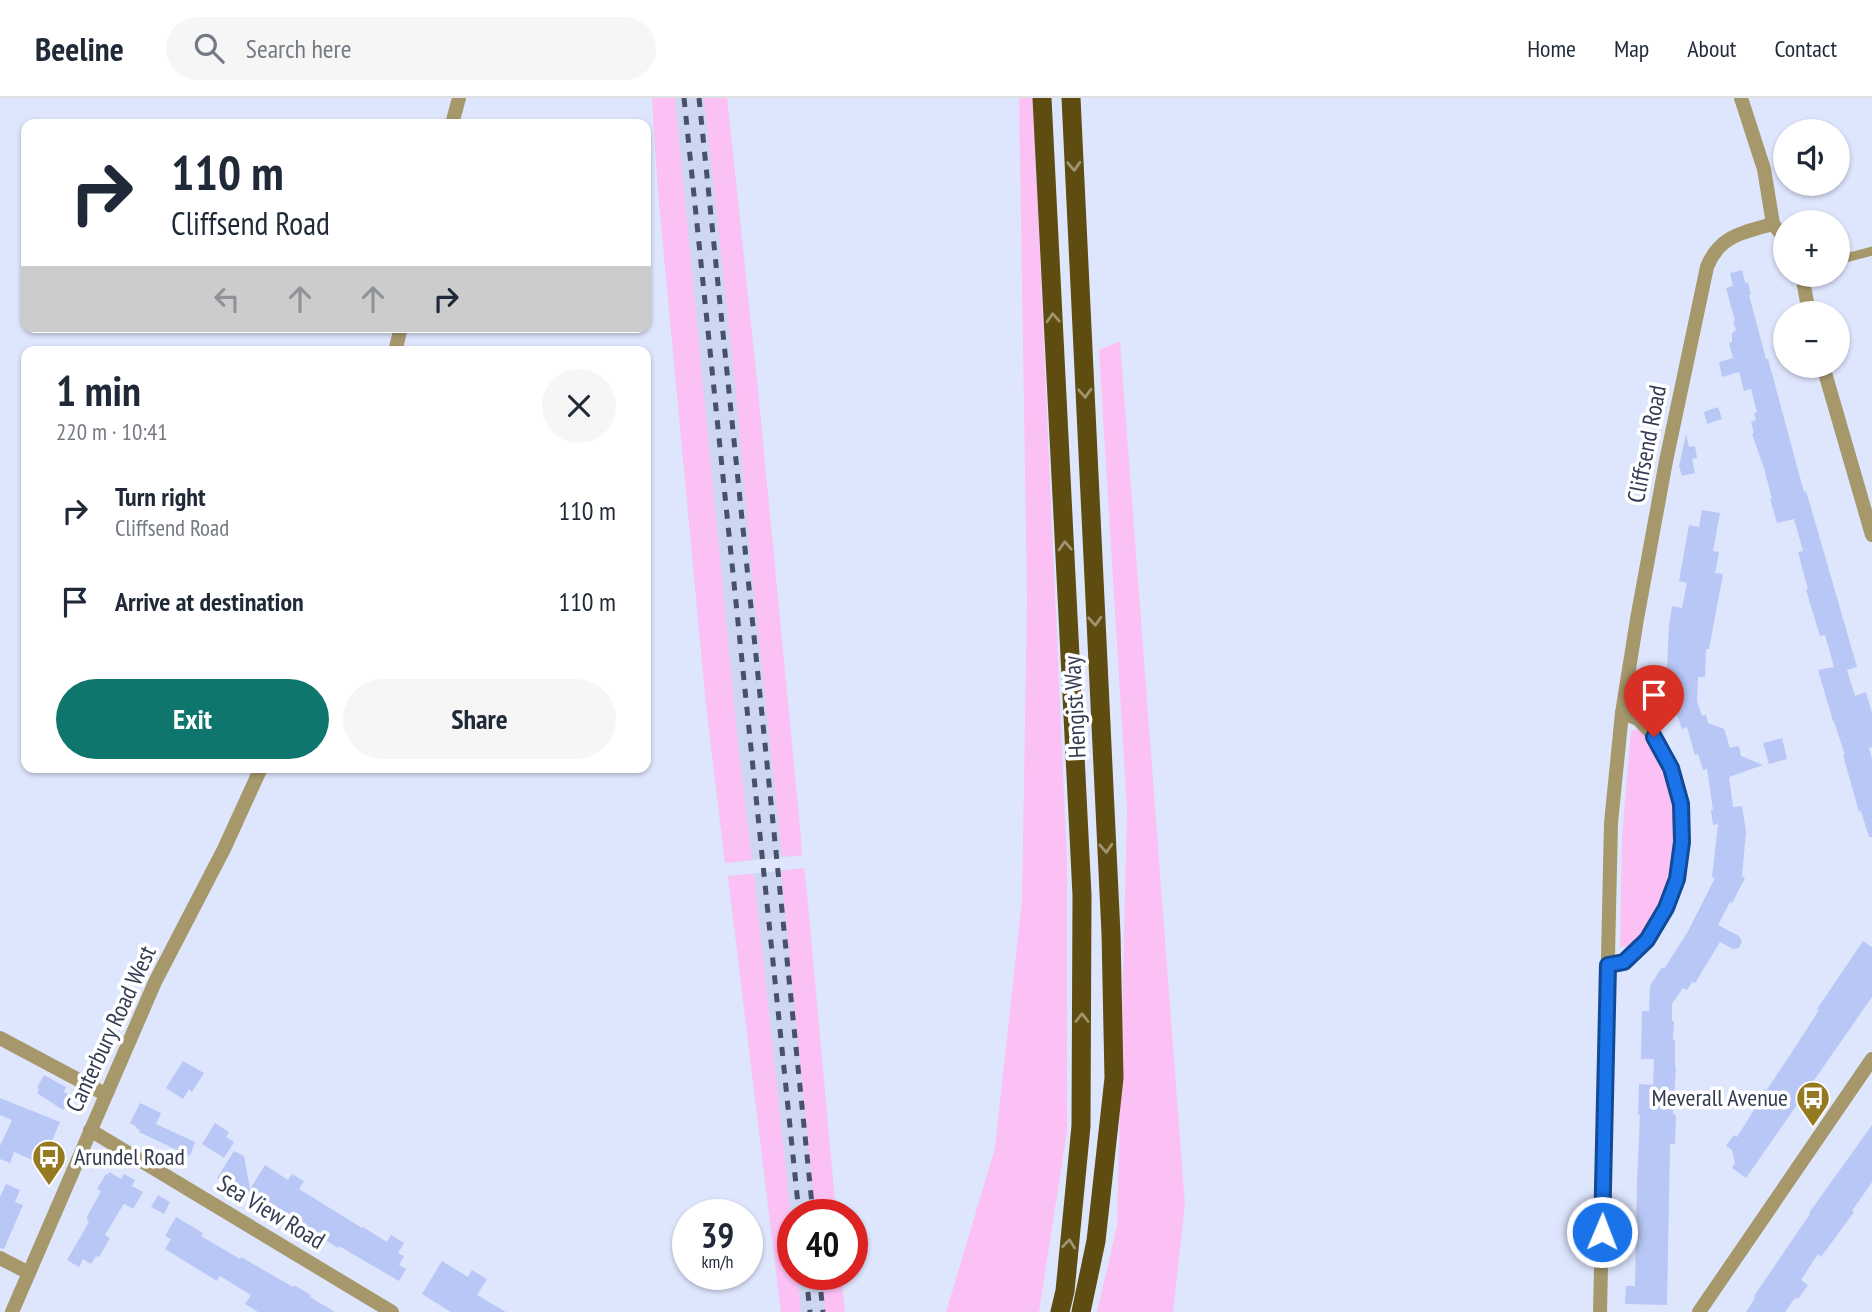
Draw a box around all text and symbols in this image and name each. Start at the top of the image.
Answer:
search box [166,17,656,80]
text: Beeline [35,27,124,70]
icon: search [190,29,228,67]
text: Search here [246,32,351,65]
text: Home [1527,33,1576,64]
text: Map [1614,33,1649,64]
text: About [1687,33,1736,64]
text: Contact [1774,33,1837,64]
map controls [1773,119,1850,378]
button: sound [1773,119,1850,196]
text: 110 m [171,140,284,204]
icon: right [56,147,147,238]
one-way arrow [1066,161,1081,172]
text: Cliffsend Road [171,202,330,244]
button: + [1773,210,1850,287]
icon: left [208,280,246,318]
icon: ahead [281,280,319,318]
icon: ahead [354,280,392,318]
icon: right [427,280,465,318]
button: − [1773,301,1850,378]
one-way arrow [1046,313,1061,324]
text: 1 min [56,363,141,418]
button: close [542,369,616,443]
street label: Cliffsend Road [1620,382,1673,505]
one-way arrow [1077,388,1092,399]
text: 220 m · 10:41 [56,417,168,446]
text: Turn right [115,480,206,513]
icon: right [56,492,94,530]
text: 110 m [558,494,616,527]
text: Cliffsend Road [115,513,229,542]
one-way arrow [1057,540,1072,551]
icon: arrive [56,583,94,621]
text: Arrive at destination [115,585,304,618]
text: 110 m [558,585,616,618]
one-way arrow [1088,615,1103,626]
street label: Hengist Way [1056,655,1093,759]
pin [1624,665,1684,737]
icon: arrive [1635,676,1673,714]
button: Exit [56,679,329,759]
button: Share [343,679,616,759]
one-way arrow [1099,843,1114,854]
street label: Canterbury Road West [58,940,163,1117]
one-way arrow [1074,1012,1090,1022]
bus stop icon: Meverall Avenue [1794,1079,1832,1128]
place label: Meverall Avenue [1651,1082,1788,1113]
bus stop icon: Arundel Road [30,1138,68,1187]
place label: Arundel Road [74,1141,185,1172]
street label: Sea View Road [212,1167,331,1256]
position arrow [1565,1195,1639,1269]
speed limit sign: 40 [777,1199,868,1290]
text: 39 [701,1212,734,1258]
one-way arrow [1062,1239,1077,1250]
text: km/h [702,1250,733,1273]

